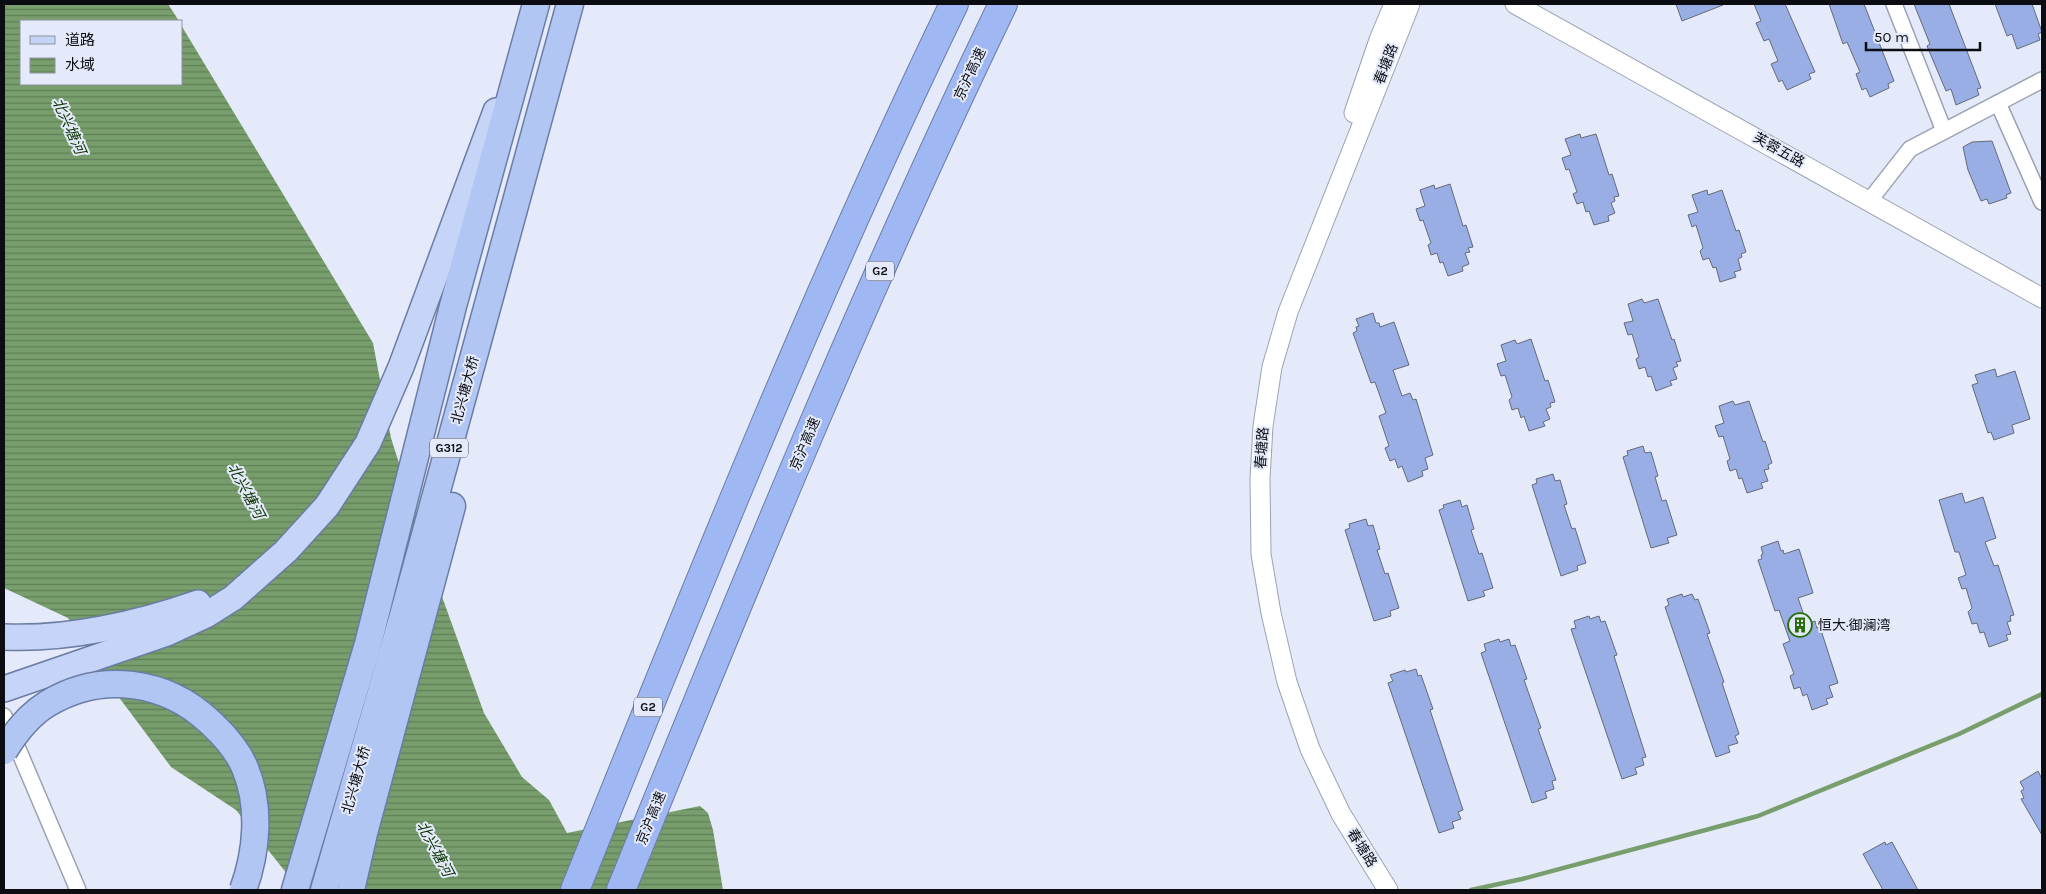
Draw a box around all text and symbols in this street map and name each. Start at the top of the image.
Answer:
legend [20,20,182,85]
scale bar [1866,20,1980,52]
text: 50 m [1874,28,1909,46]
text: 道路 [65,31,95,49]
street label: 春塘路 [1371,41,1401,87]
street label: 京沪高速 [950,45,990,103]
text: 水域 [65,56,95,74]
water label: 北兴塘河 [49,95,91,160]
street label: 芙蓉五路 [1750,129,1808,171]
road number: G2 [866,262,894,280]
street label: 北兴塘大桥 [448,354,482,426]
street label: 京沪高速 [786,415,824,473]
street label: 春塘路 [1252,426,1272,470]
road number: G312 [430,438,468,458]
water label: 北兴塘河 [224,460,269,524]
building icon: 恒大·御澜湾 [1787,612,1813,638]
place label: 恒大·御澜湾 [1818,617,1891,634]
road number: G2 [634,698,662,716]
street label: 北兴塘大桥 [338,744,374,816]
street label: 京沪高速 [633,789,669,847]
water label: 北兴塘河 [413,818,458,882]
street label: 春塘路 [1344,826,1380,870]

